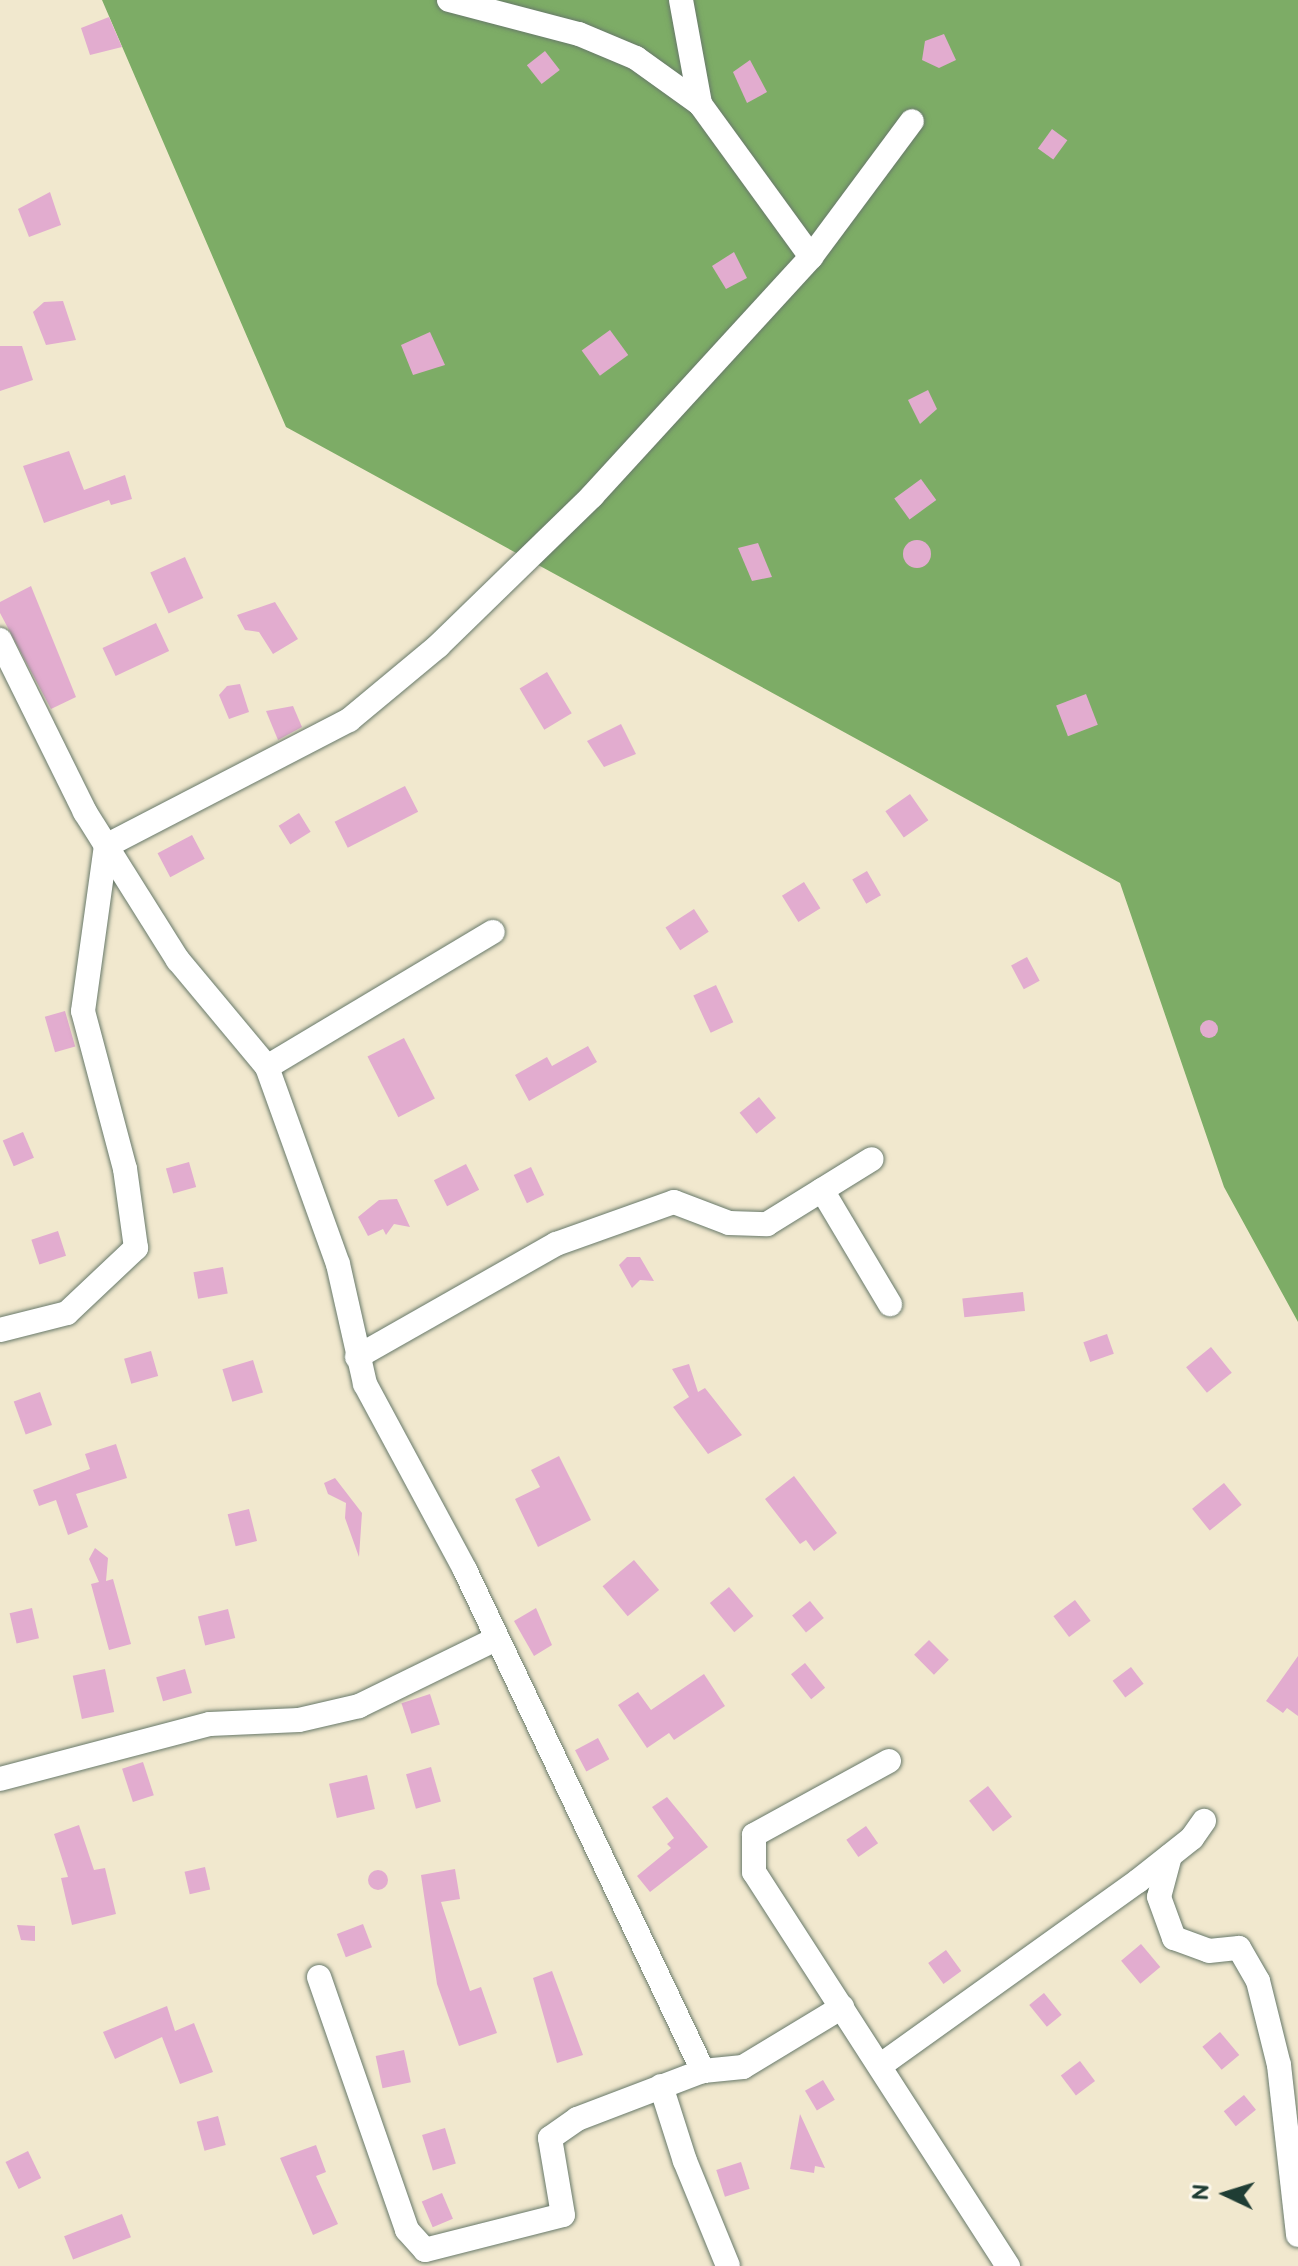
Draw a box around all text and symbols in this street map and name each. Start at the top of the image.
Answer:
north arrow [1186,2154,1266,2234]
text: N [1188,2183,1216,2201]

